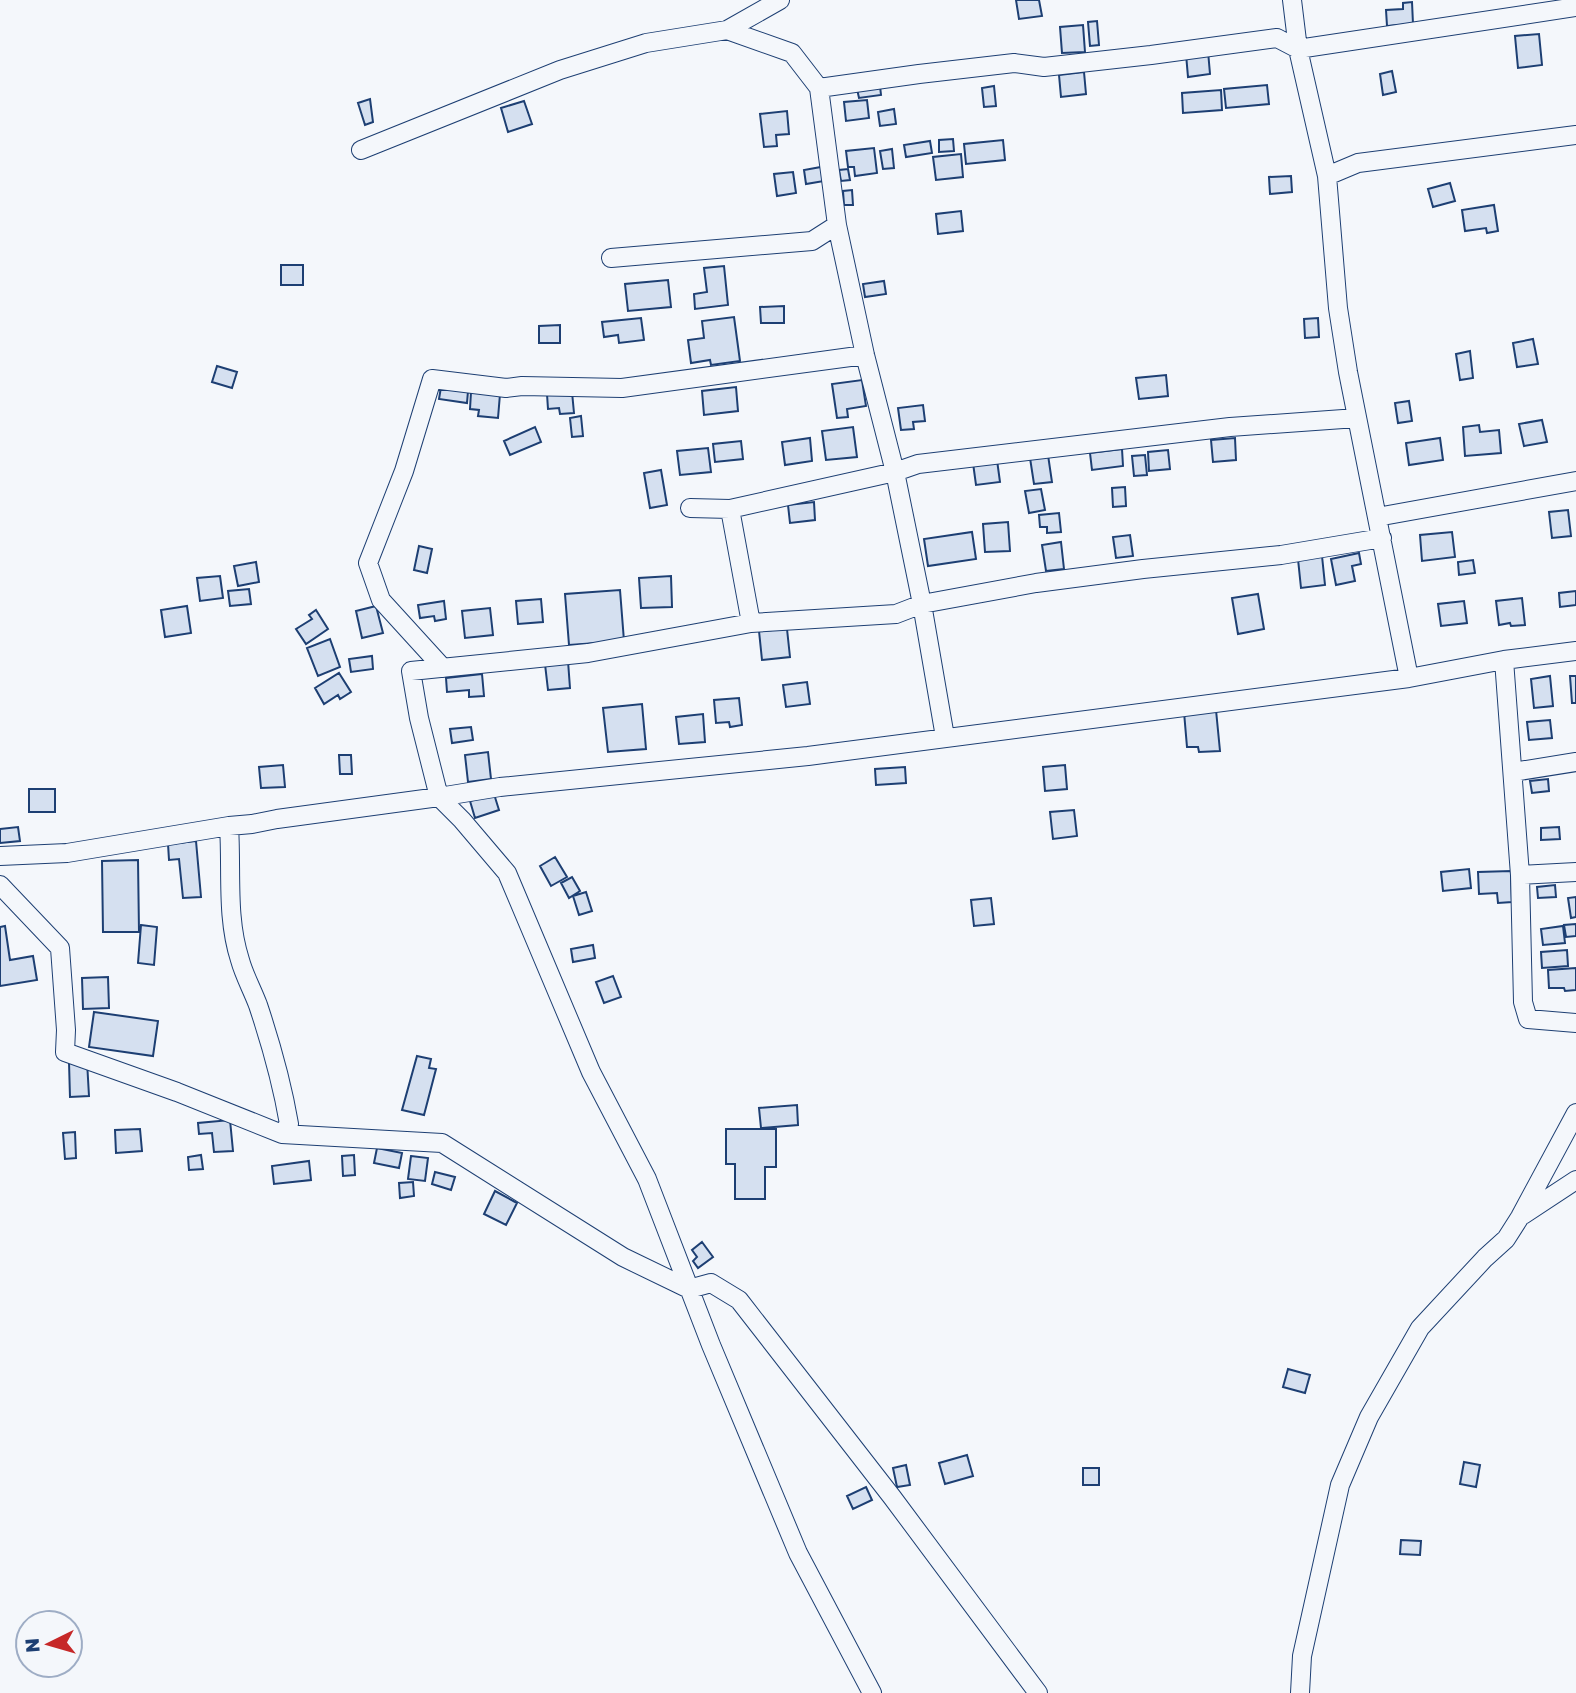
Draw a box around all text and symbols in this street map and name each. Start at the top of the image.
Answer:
north arrow [14,1609,84,1679]
text: N [19,1637,44,1654]

